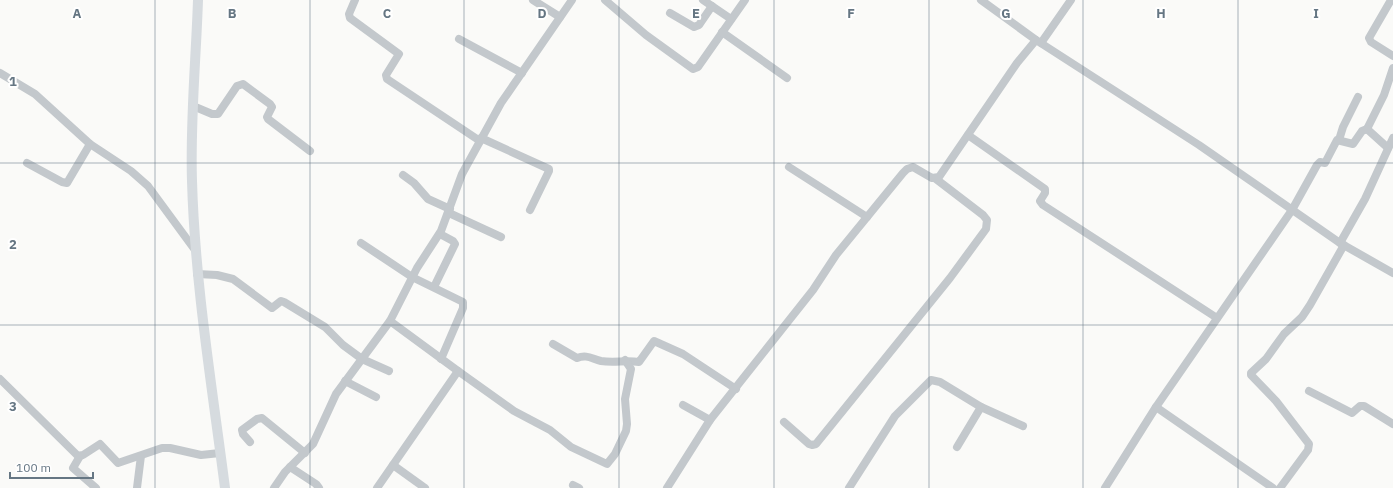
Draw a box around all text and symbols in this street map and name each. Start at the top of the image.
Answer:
text: A [73,5,82,22]
text: B [228,5,237,22]
text: C [383,5,392,22]
text: D [537,5,547,22]
text: E [692,5,700,22]
text: F [847,5,855,22]
text: G [1001,5,1011,22]
text: H [1156,5,1166,22]
text: I [1313,5,1319,22]
text: 1 [9,73,17,90]
text: 2 [9,236,17,253]
text: 3 [9,398,17,415]
scale bar [10,454,93,480]
text: 100 m [16,460,51,475]

